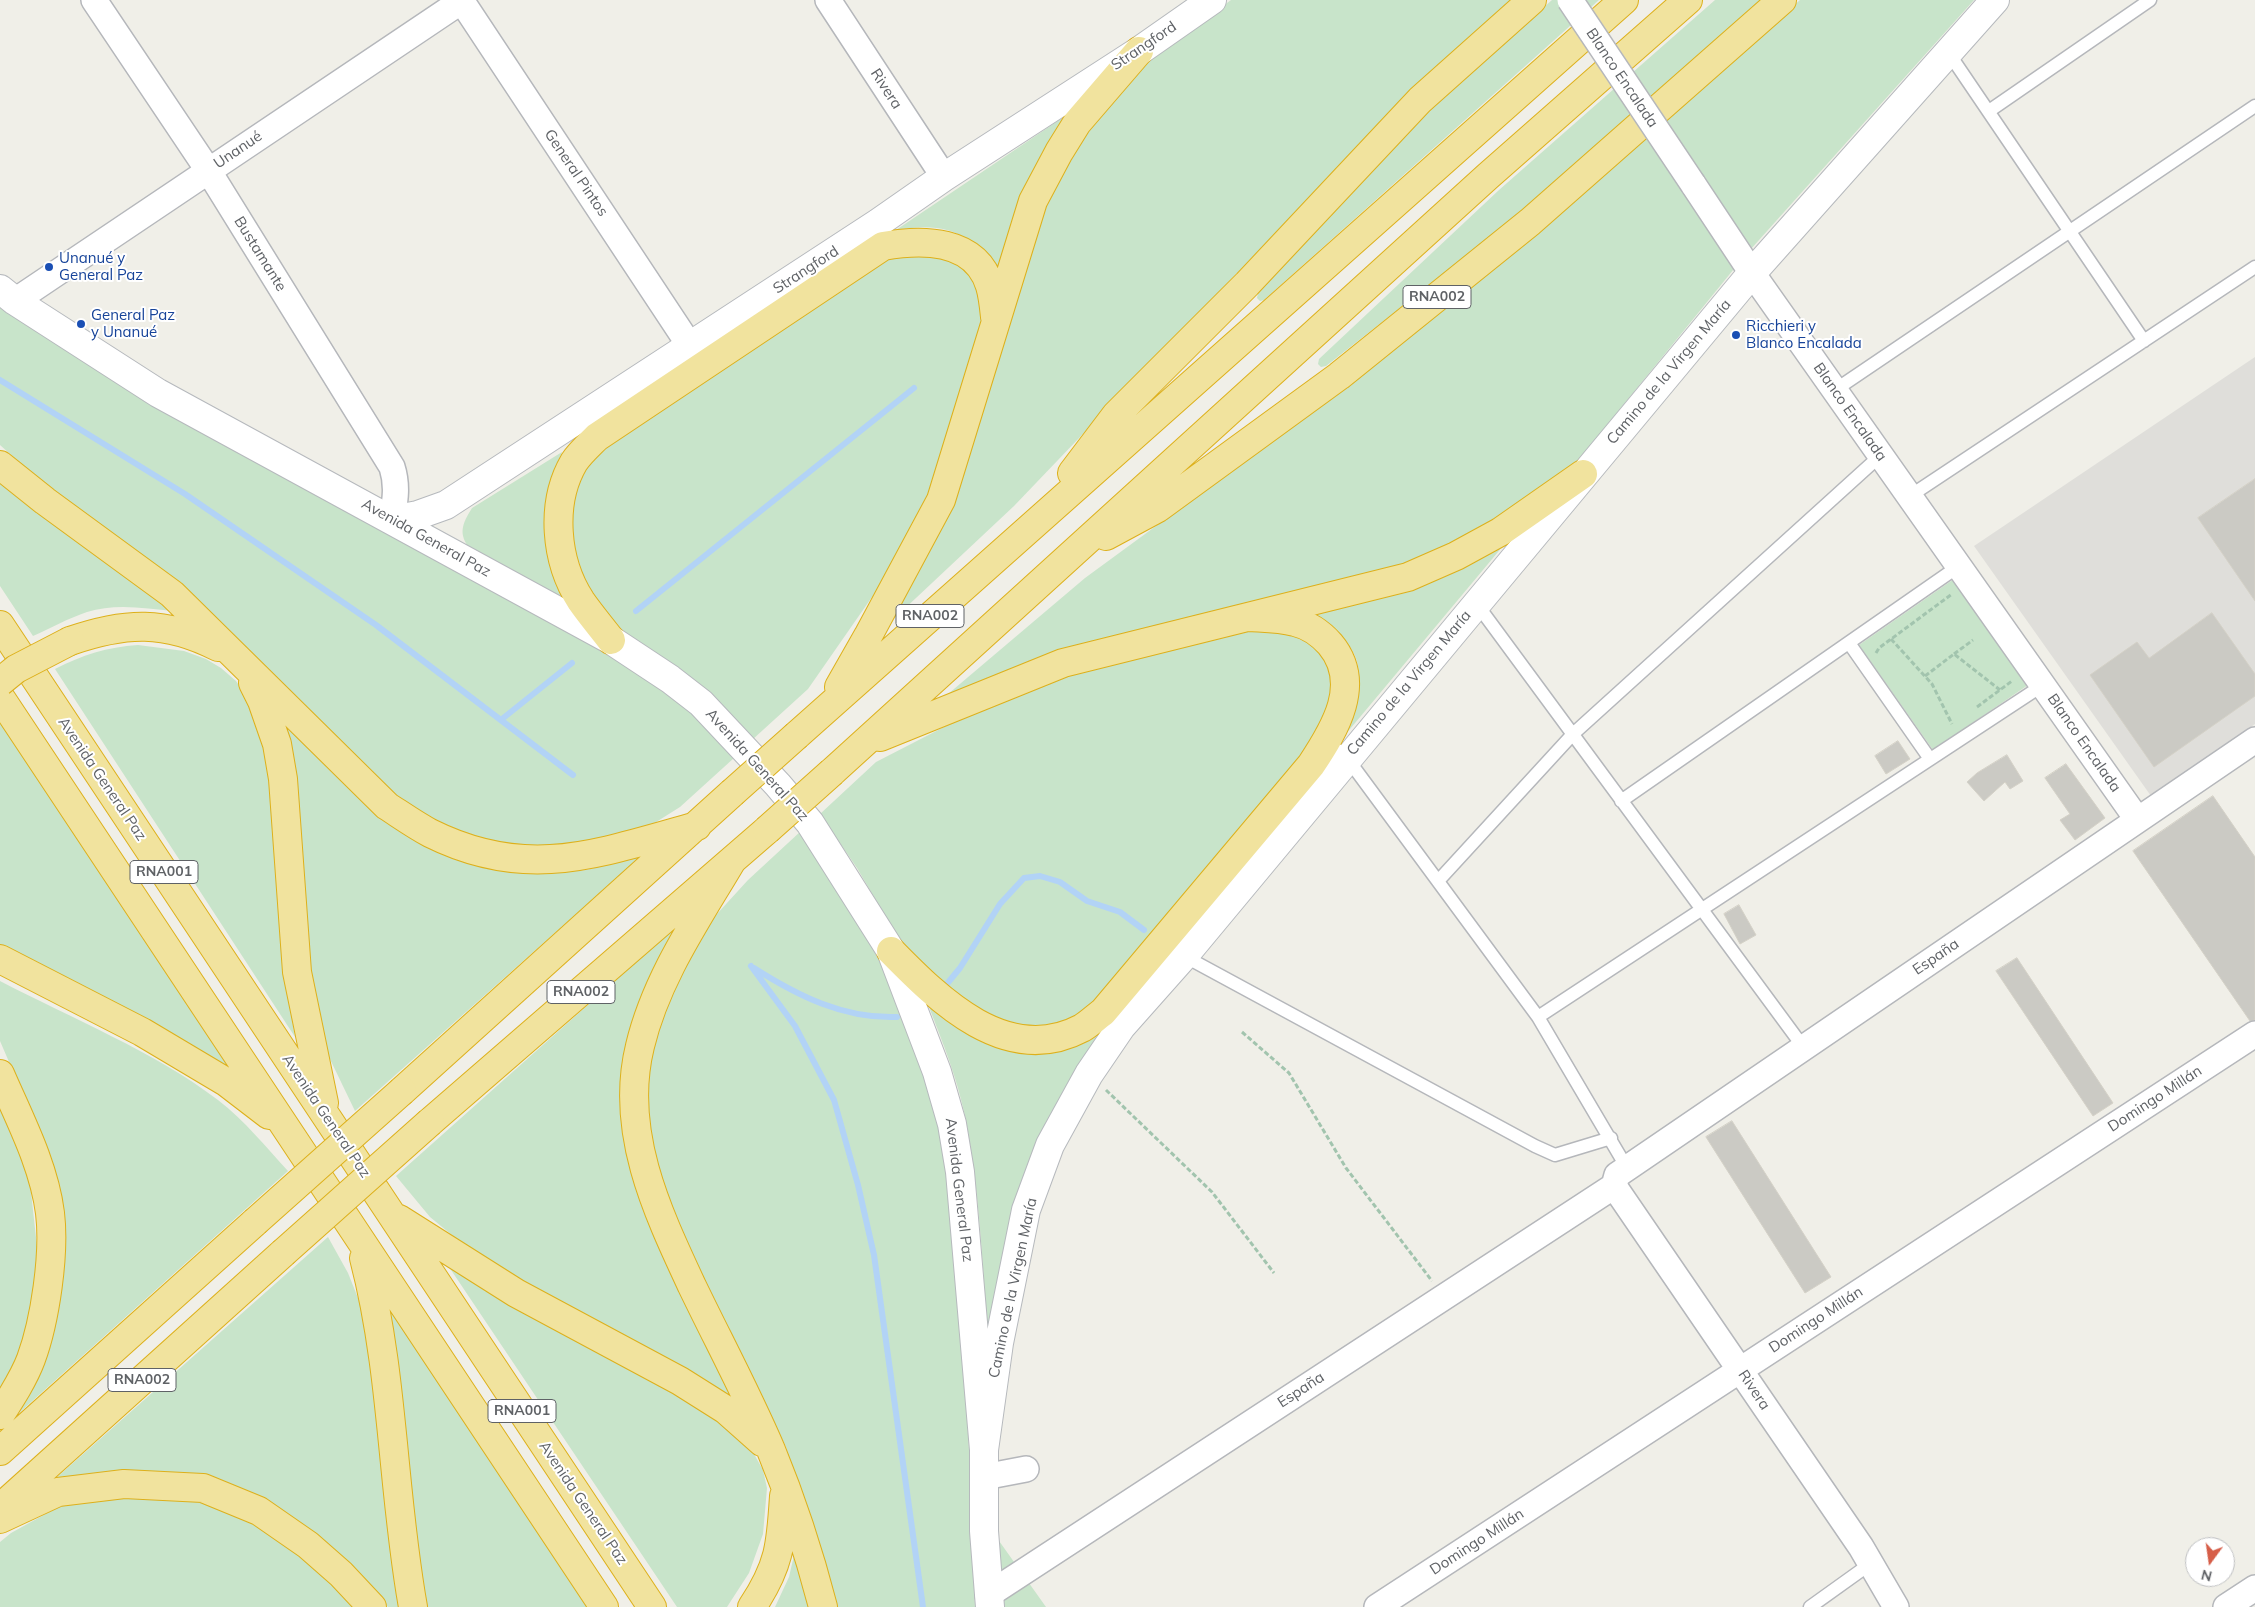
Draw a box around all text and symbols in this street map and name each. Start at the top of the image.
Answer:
street label: Strangford [1108,18,1180,74]
street label: Blanco Encalada [1582,25,1662,131]
street label: Rivera [866,66,906,112]
street label: General Pintos [540,126,612,220]
street label: Unanué [210,127,266,173]
street label: Bustamante [230,213,290,295]
street label: Strangford [770,242,842,298]
place label: Unanué y General Paz [59,249,143,284]
marker: Unanué y General Paz [43,261,55,273]
road number: RNA002 [1403,286,1471,308]
street label: Camino de la Virgen María [1603,296,1735,448]
place label: General Paz y Unanué [91,306,175,341]
place label: Ricchieri y Blanco Encalada [1746,317,1862,352]
marker: General Paz y Unanué [75,318,87,330]
marker: Ricchieri y Blanco Encalada [1730,329,1742,341]
street label: Blanco Encalada [1809,359,1891,465]
street label: Avenida General Paz [358,495,494,581]
road number: RNA002 [896,604,964,628]
street label: Camino de la Virgen María [1343,607,1475,759]
street label: Blanco Encalada [2043,690,2125,796]
street label: Avenida General Paz [702,705,812,825]
street label: Avenida General Paz [54,714,150,844]
road number: RNA001 [130,860,198,884]
street label: España [1909,935,1963,979]
road number: RNA002 [547,980,615,1004]
street label: Avenida General Paz [278,1051,374,1181]
street label: Domingo Millán [2105,1062,2205,1136]
street label: Avenida General Paz [941,1117,977,1263]
street label: Camino de la Virgen María [985,1196,1041,1380]
street label: Domingo Millán [1766,1283,1866,1357]
street label: Rivera [1734,1367,1774,1413]
road number: RNA002 [108,1368,176,1392]
street label: España [1274,1368,1328,1412]
road number: RNA001 [488,1400,556,1422]
street label: Avenida General Paz [535,1438,631,1568]
street label: Domingo Millán [1427,1505,1527,1579]
north arrow [2185,1537,2235,1587]
text: N [2199,1566,2214,1586]

